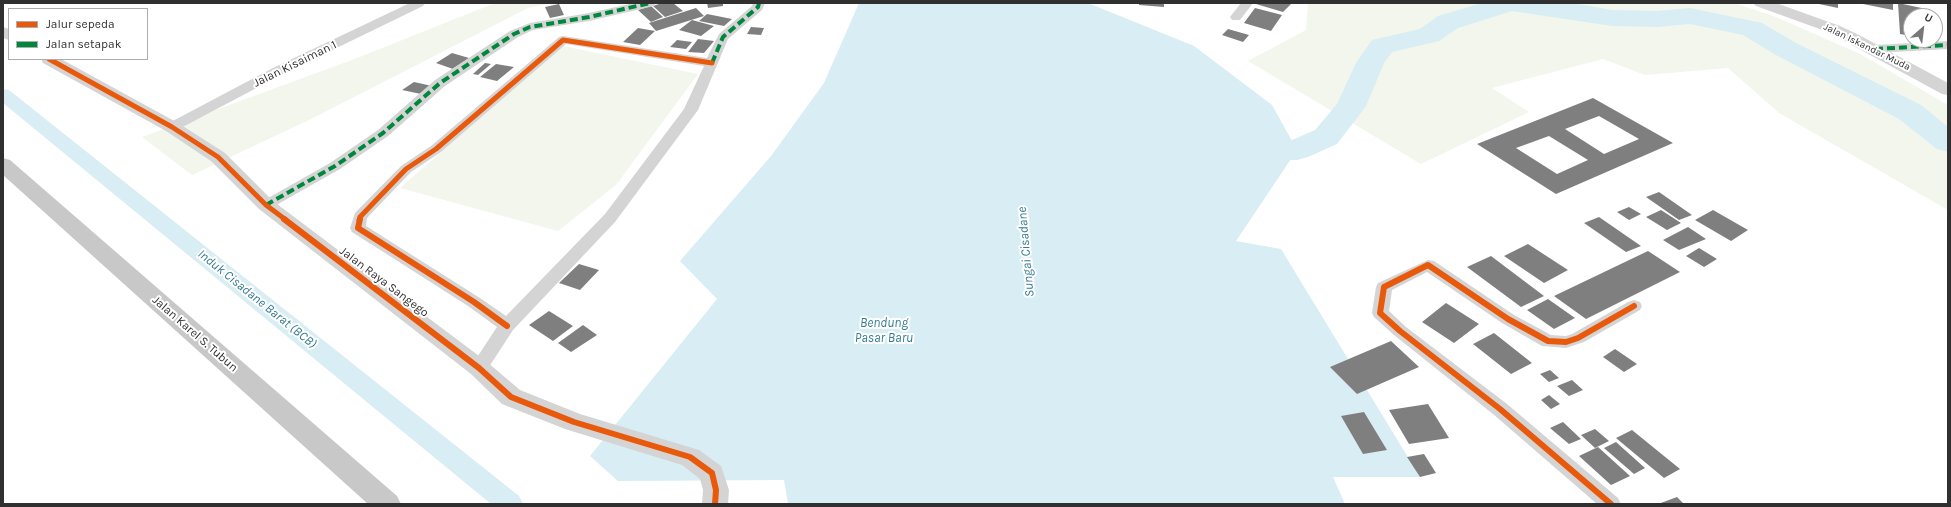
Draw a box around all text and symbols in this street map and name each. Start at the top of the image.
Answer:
legend [8,8,148,60]
north arrow [1903,8,1943,48]
text: U [1922,10,1935,25]
text: Jalur sepeda [46,17,115,31]
street label: Jalan Iskandar Muda [1822,21,1912,73]
text: Jalan setapak [46,37,121,51]
street label: Jalan Kisaiman 1 [251,38,339,90]
water label: Sungai Cisadane [1014,206,1038,298]
street label: Jalan Raya Sangego [337,244,431,320]
water label: Induk Cisadane Barat (BCB) [194,246,320,352]
street label: Jalan Karel S. Tubun [149,293,241,375]
water label: Bendung Pasar Baru [855,315,913,346]

